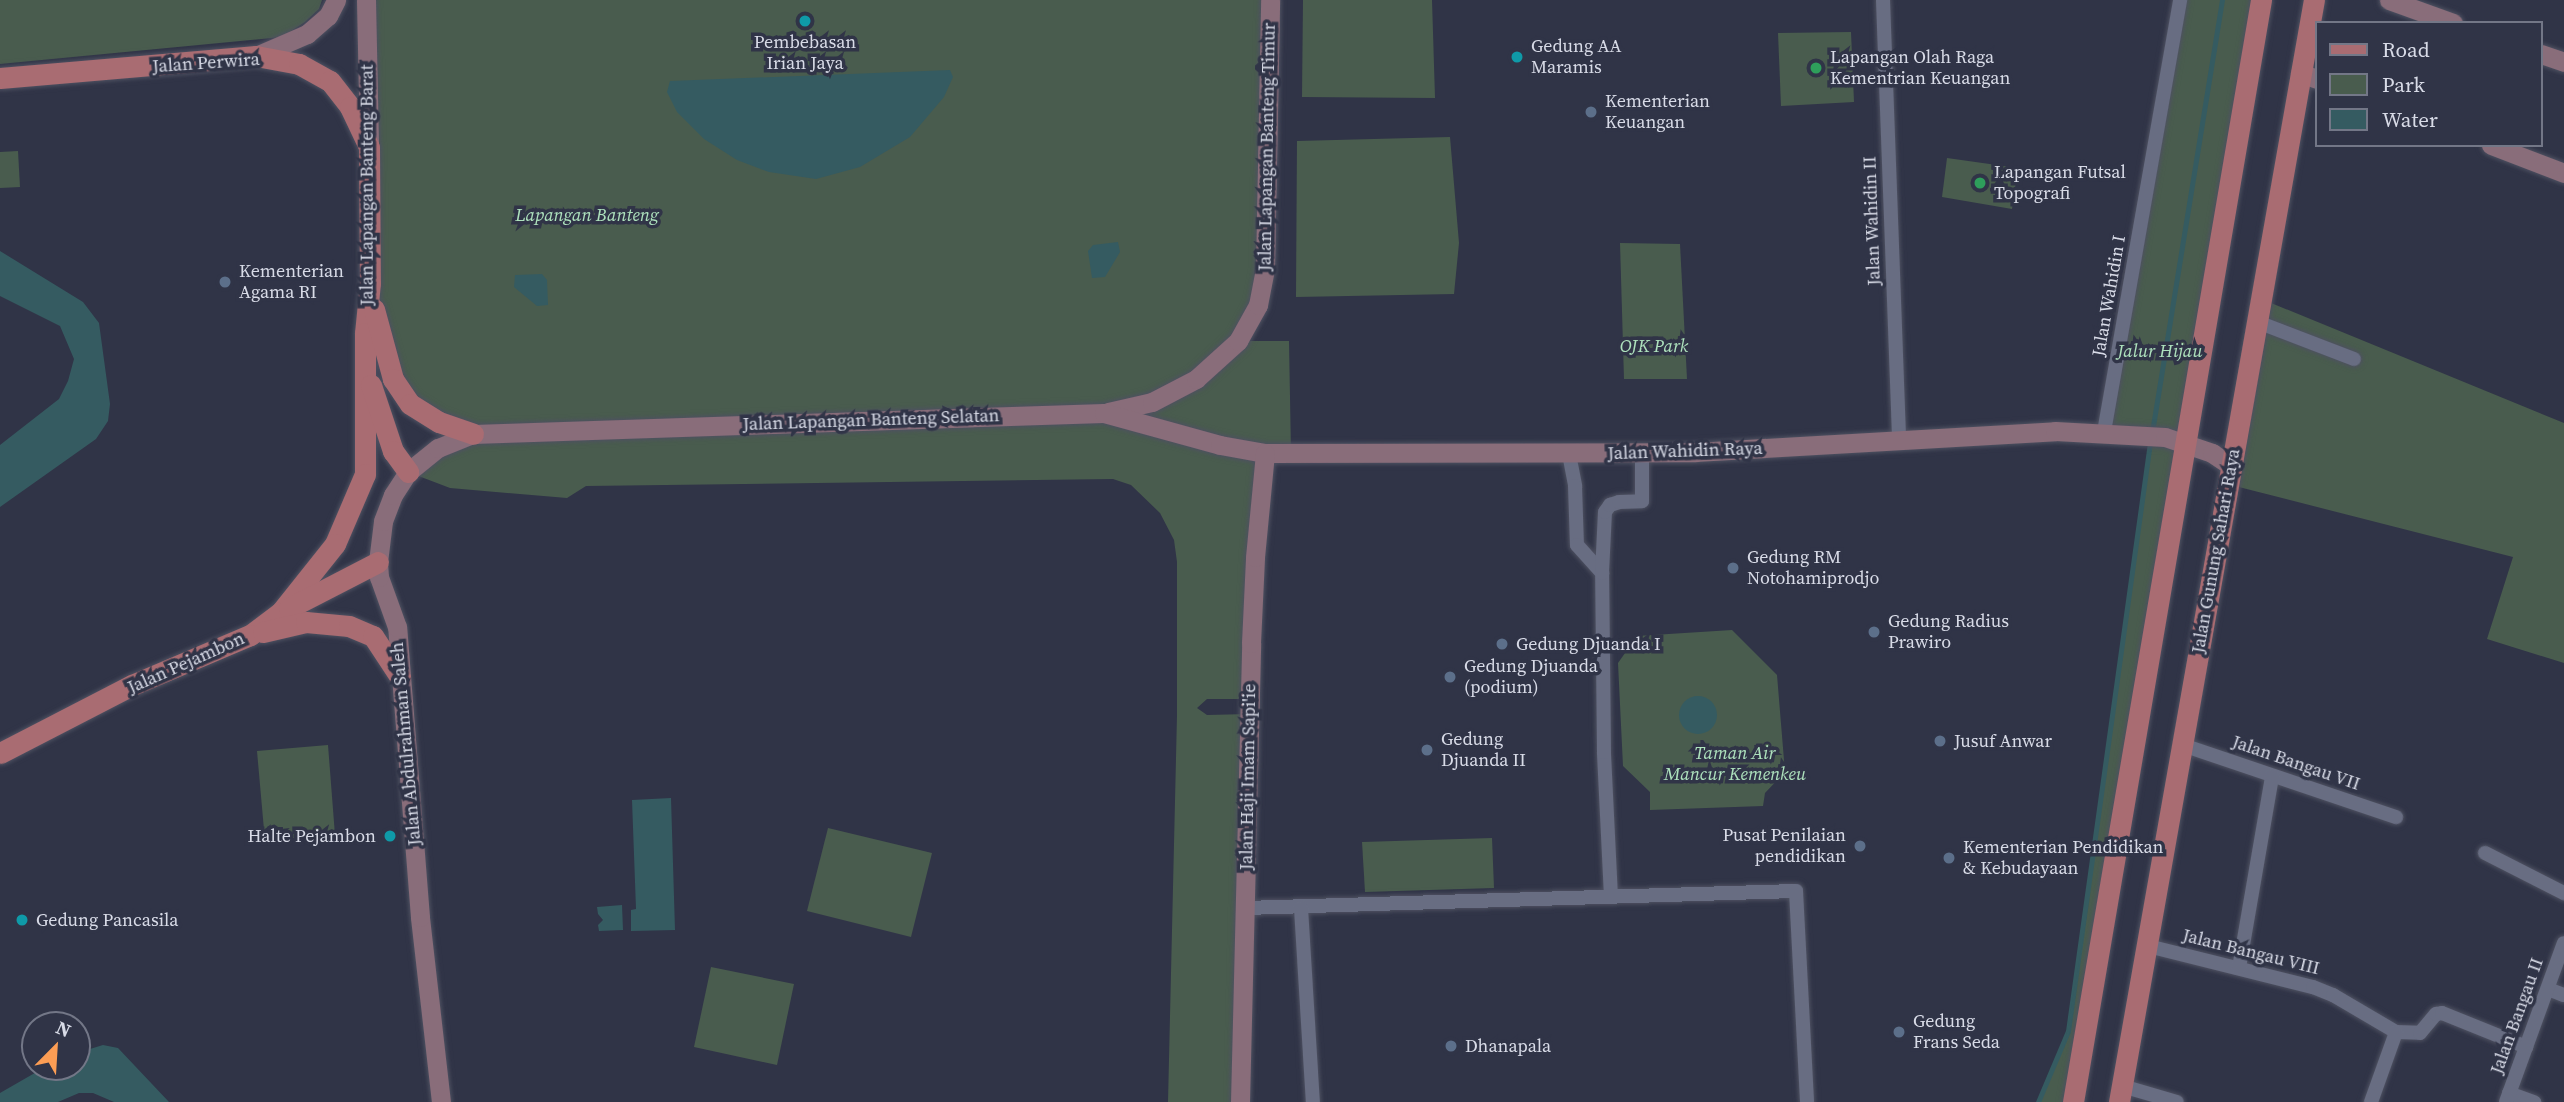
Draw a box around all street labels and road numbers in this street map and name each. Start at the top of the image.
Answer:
street label: Jalan Lapangan Banteng Timur [1254,22,1280,272]
street label: Jalan Perwira [152,48,260,78]
street label: Jalan Lapangan Banteng Barat [356,64,378,306]
street label: Jalan Wahidin II [1859,156,1885,286]
street label: Jalan Wahidin I [2088,233,2130,359]
street label: Jalan Lapangan Banteng Selatan [742,405,1000,435]
street label: Jalan Wahidin Raya [1607,437,1763,465]
street label: Jalan Gunung Sahari Raya [2187,447,2245,655]
street label: Jalan Pejambon [124,628,248,698]
street label: Jalan Abdulrahman Saleh [386,641,426,847]
street label: Jalan Haji Imam Sapi'ie [1236,684,1260,870]
street label: Jalan Bangau VII [2229,731,2363,795]
street label: Jalan Bangau VIII [2180,924,2322,980]
street label: Jalan Bangau II [2486,955,2548,1077]

